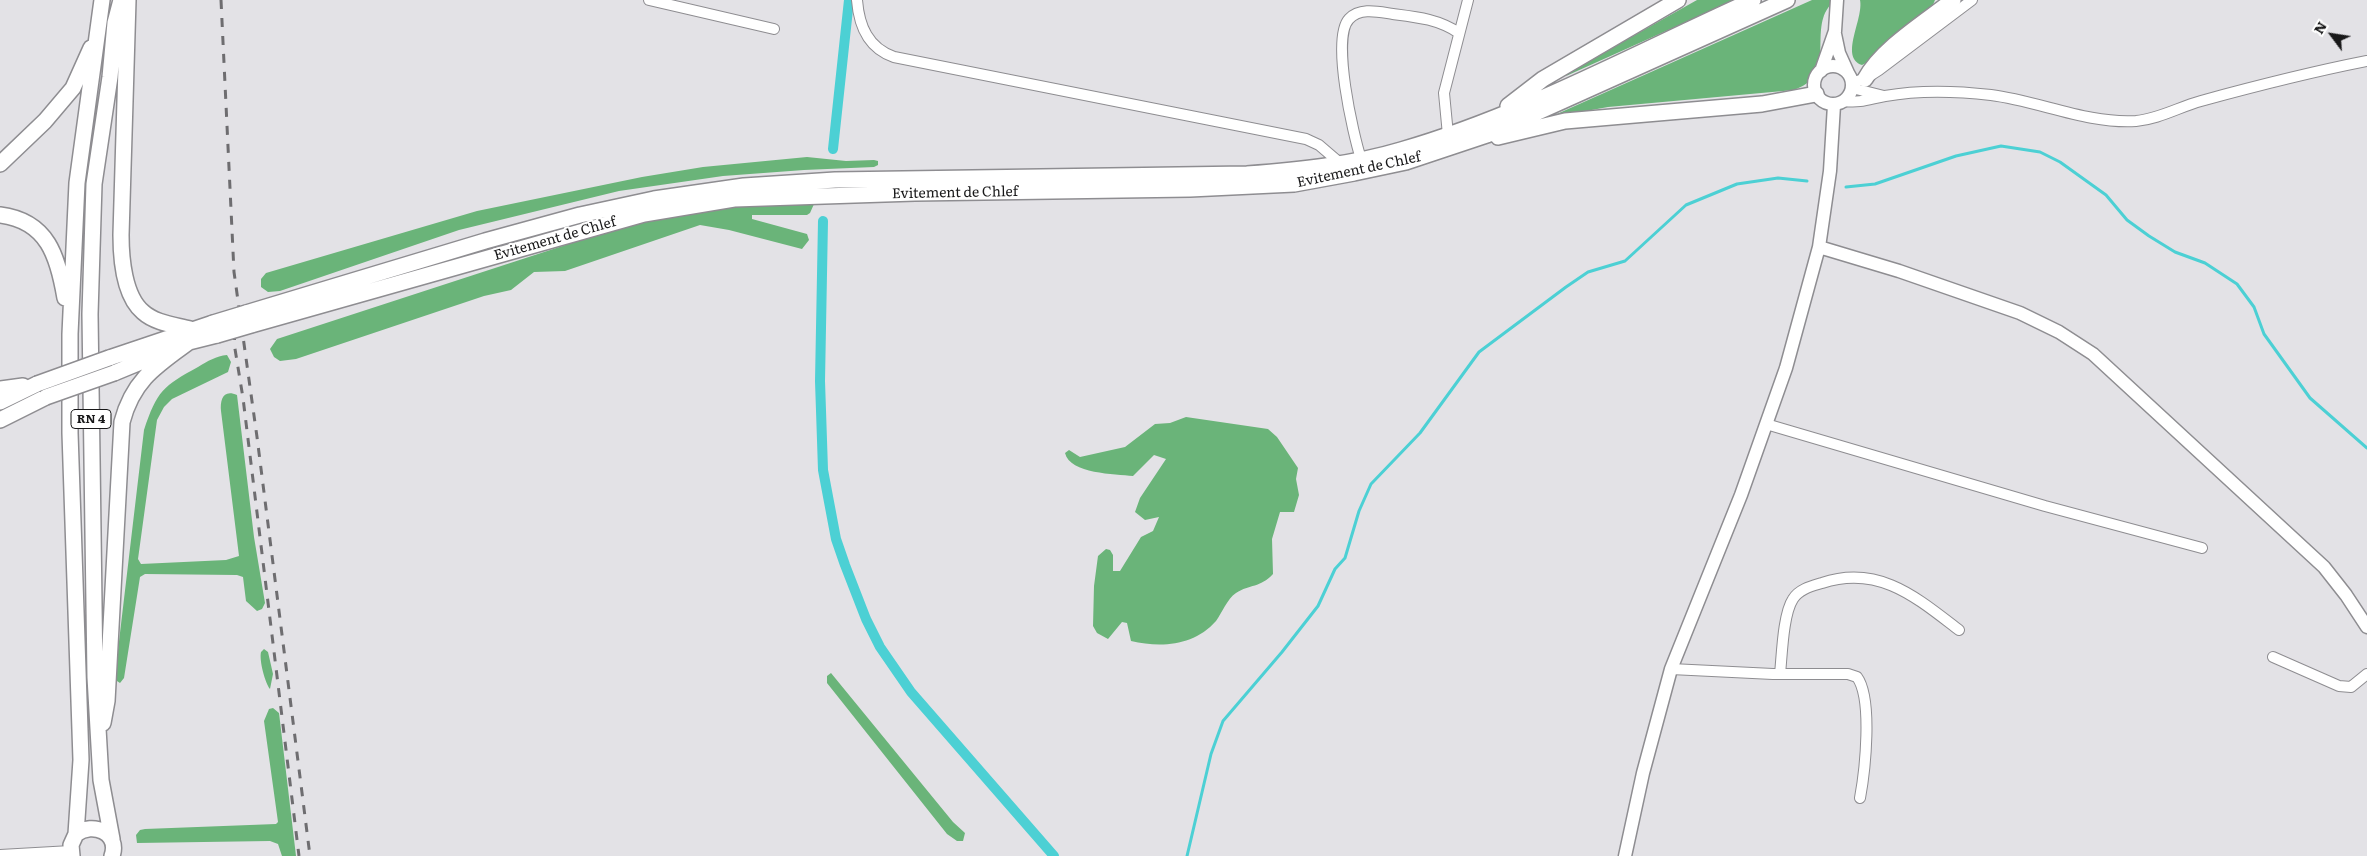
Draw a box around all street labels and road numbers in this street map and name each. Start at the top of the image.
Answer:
street label: Evitement de Chlef [1295,149,1423,191]
street label: Evitement de Chlef [892,183,1018,203]
street label: Evitement de Chlef [492,214,618,264]
road number: RN 4 [71,409,111,428]

